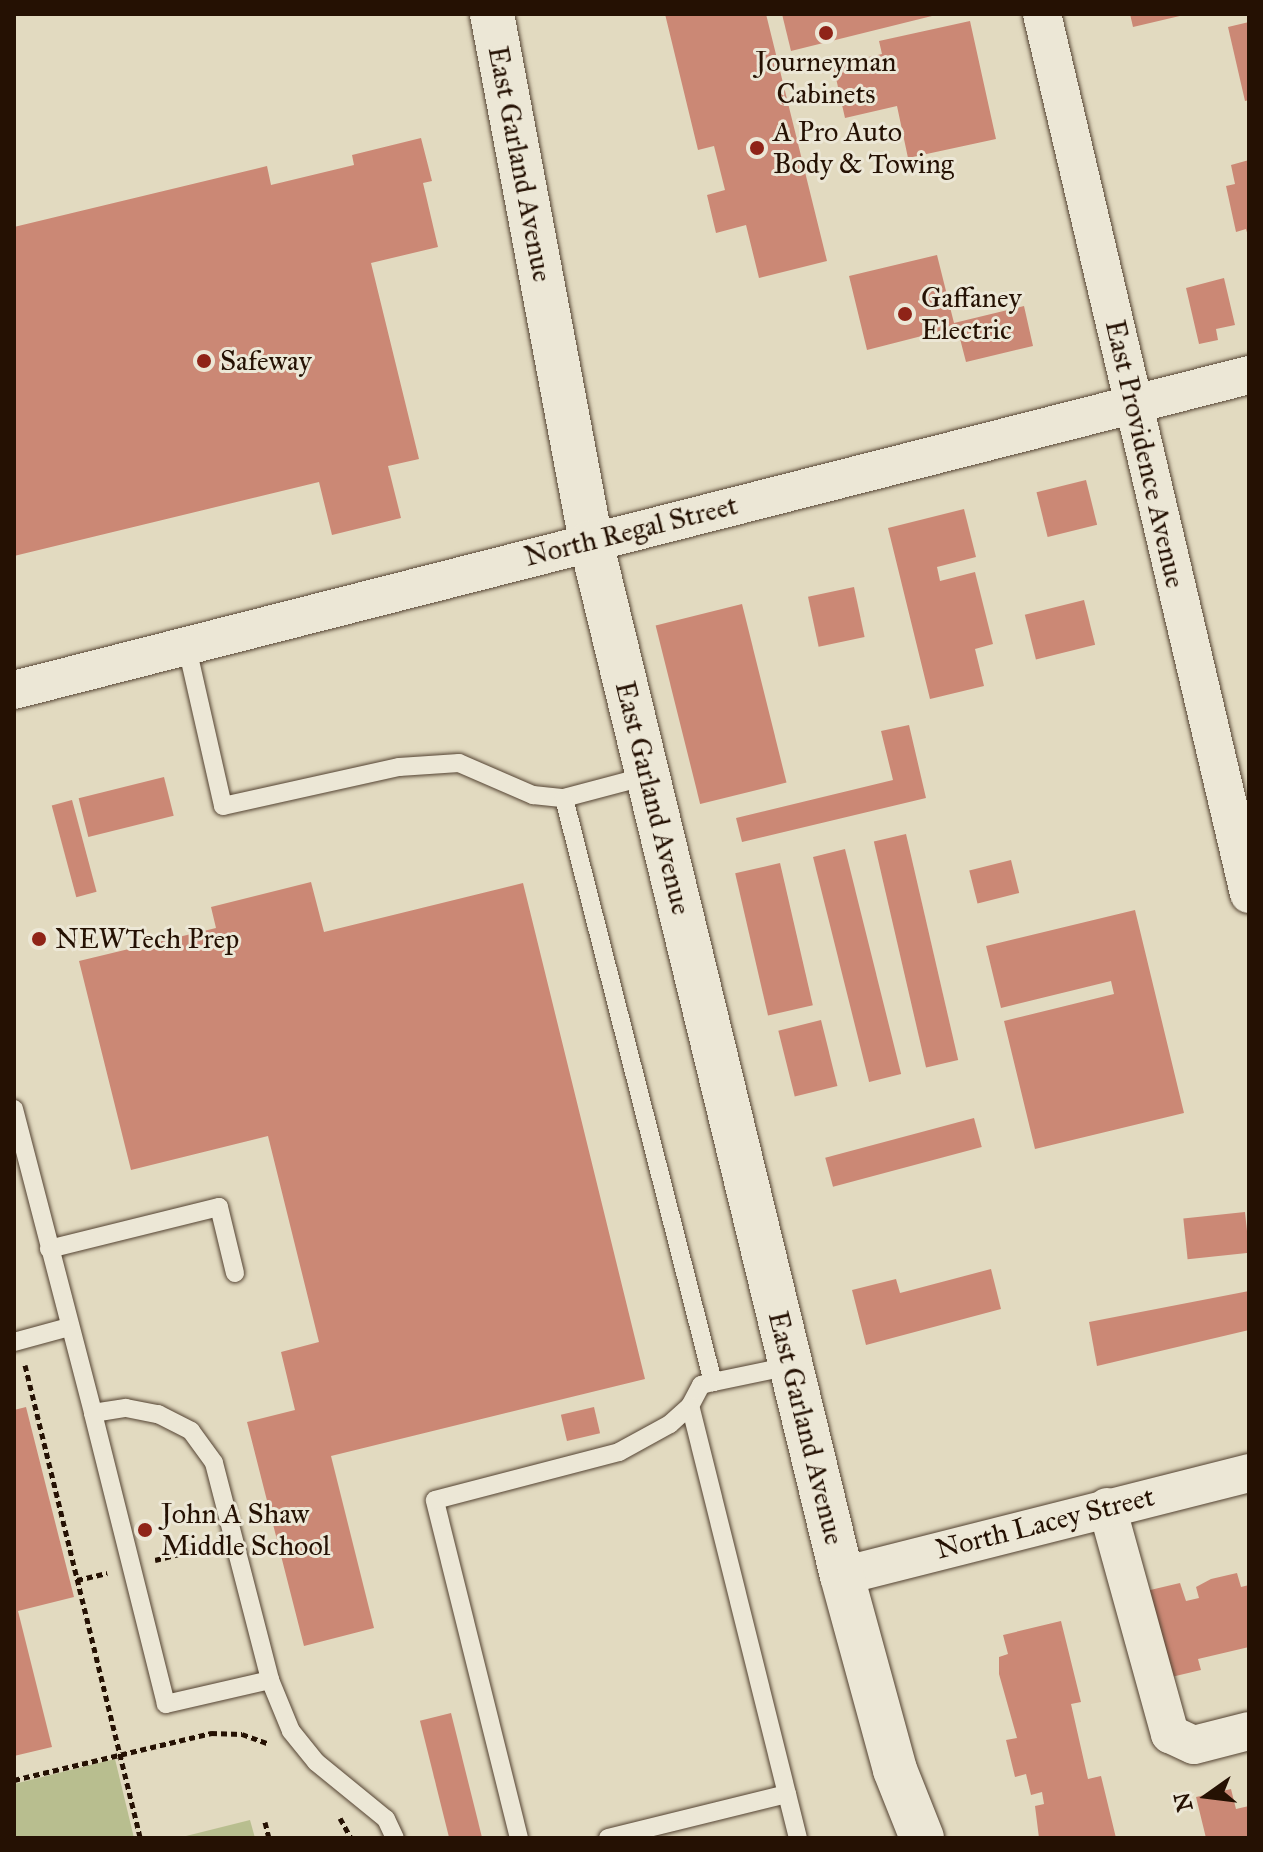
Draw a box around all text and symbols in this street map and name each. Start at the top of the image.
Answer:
marker: Journeyman Cabinets [817,24,835,42]
street label: East Garland Avenue [481,43,559,285]
place label: Journeyman Cabinets [756,45,896,111]
place label: A Pro Auto Body & Towing [773,115,954,181]
marker: A Pro Auto Body & Towing [748,139,766,157]
place label: Gaffaney Electric [921,281,1022,347]
marker: Gaffaney Electric [896,305,914,323]
street label: East Providence Avenue [1098,317,1192,591]
place label: Safeway [220,344,312,378]
marker: Safeway [195,352,213,370]
street label: North Regal Street [521,488,741,574]
street label: East Garland Avenue [608,678,698,918]
place label: NEWTech Prep [55,922,239,956]
marker: NEWTech Prep [30,930,48,948]
street label: East Garland Avenue [761,1308,851,1548]
street label: North Lacey Street [932,1480,1158,1566]
place label: John A Shaw Middle School [161,1497,330,1563]
marker: John A Shaw Middle School [136,1521,154,1539]
north arrow [1167,1756,1247,1836]
text: N [1168,1790,1199,1814]

